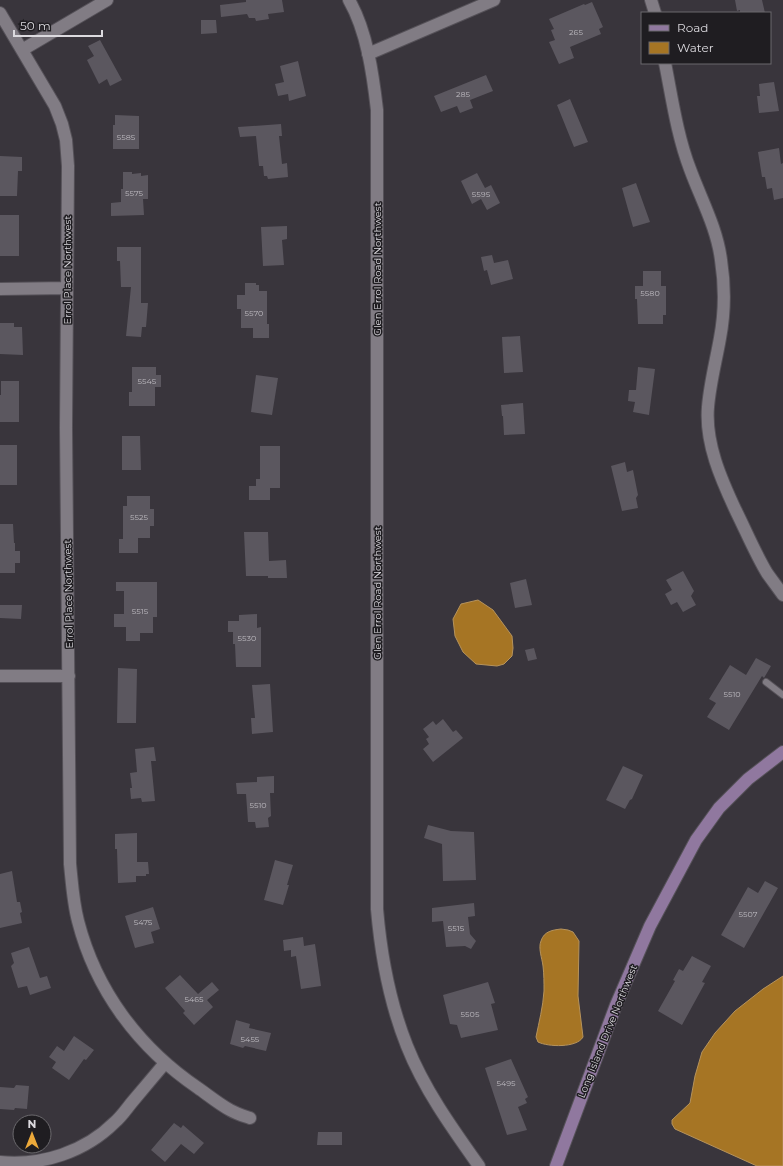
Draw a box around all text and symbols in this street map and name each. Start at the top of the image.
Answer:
scale bar [14,12,102,38]
legend [641,12,771,64]
text: 50 m [20,18,51,33]
text: Road [677,20,708,35]
house number: 265 [569,27,583,37]
text: Water [677,40,714,55]
house number: 285 [456,89,471,99]
house number: 5585 [117,132,136,142]
house number: 5575 [125,188,143,198]
house number: 5595 [472,189,491,199]
street label: Glen Errol Road Northwest [371,202,384,336]
street label: Errol Place Northwest [61,216,74,324]
house number: 5580 [640,288,660,298]
house number: 5570 [245,308,263,318]
house number: 5545 [138,376,157,386]
house number: 5525 [130,512,148,522]
street label: Glen Errol Road Northwest [371,526,384,660]
street label: Errol Place Northwest [61,539,76,649]
house number: 5515 [132,606,149,616]
house number: 5530 [238,633,256,643]
house number: 5510 [723,689,741,699]
house number: 5510 [249,800,267,810]
house number: 5507 [739,909,758,919]
house number: 5475 [134,917,153,927]
house number: 5515 [448,923,465,933]
street label: Long Island Drive Northwest [575,963,640,1100]
house number: 5465 [184,994,204,1004]
house number: 5505 [461,1009,480,1019]
house number: 5455 [241,1034,260,1044]
house number: 5495 [496,1078,516,1088]
north arrow [12,1114,52,1154]
text: N [28,1117,36,1131]

